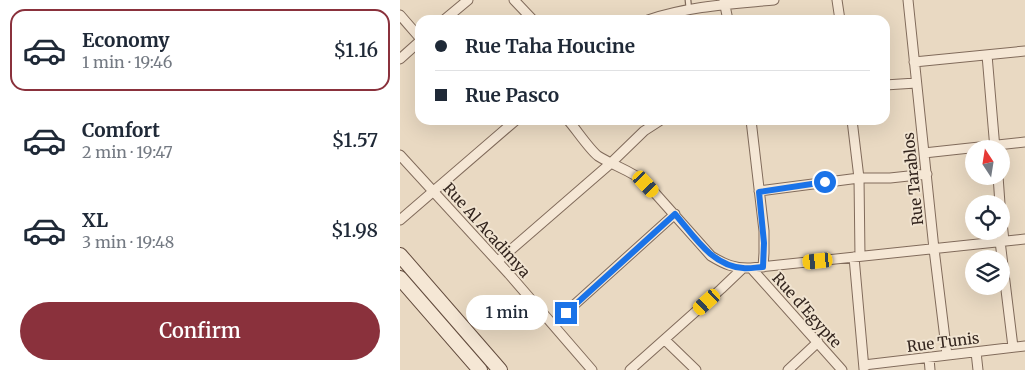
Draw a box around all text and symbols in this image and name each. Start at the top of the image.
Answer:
icon: car [22,28,67,73]
text: Economy [82,28,170,52]
text: Rue Taha Houcine [465,34,635,58]
text: $1.16 [333,38,378,62]
text: 1 min · 19:46 [82,52,172,72]
text: Rue Pasco [465,83,559,107]
icon: car [22,118,67,163]
text: Comfort [82,118,160,142]
text: $1.57 [332,128,378,152]
street label: Rue Tarablos [899,132,927,226]
north arrow [965,140,1010,185]
map controls [965,140,1010,295]
text: 2 min · 19:47 [82,142,173,162]
car [630,168,661,200]
route start [814,171,836,193]
street label: Rue Al Acadimya [439,179,535,281]
button: locate [965,195,1010,240]
icon: car [22,208,67,253]
text: XL [82,208,108,232]
text: $1.98 [331,218,378,242]
text: 3 min · 19:48 [82,232,174,252]
button: layers [965,250,1010,295]
car [802,252,833,270]
street label: Rue d'Egypte [768,269,846,352]
car [690,286,723,318]
callout: 1 min [466,296,548,330]
button: Confirm [20,302,380,360]
text: 1 min [485,302,529,322]
route end [555,302,577,324]
street label: Rue Tunis [906,328,980,356]

